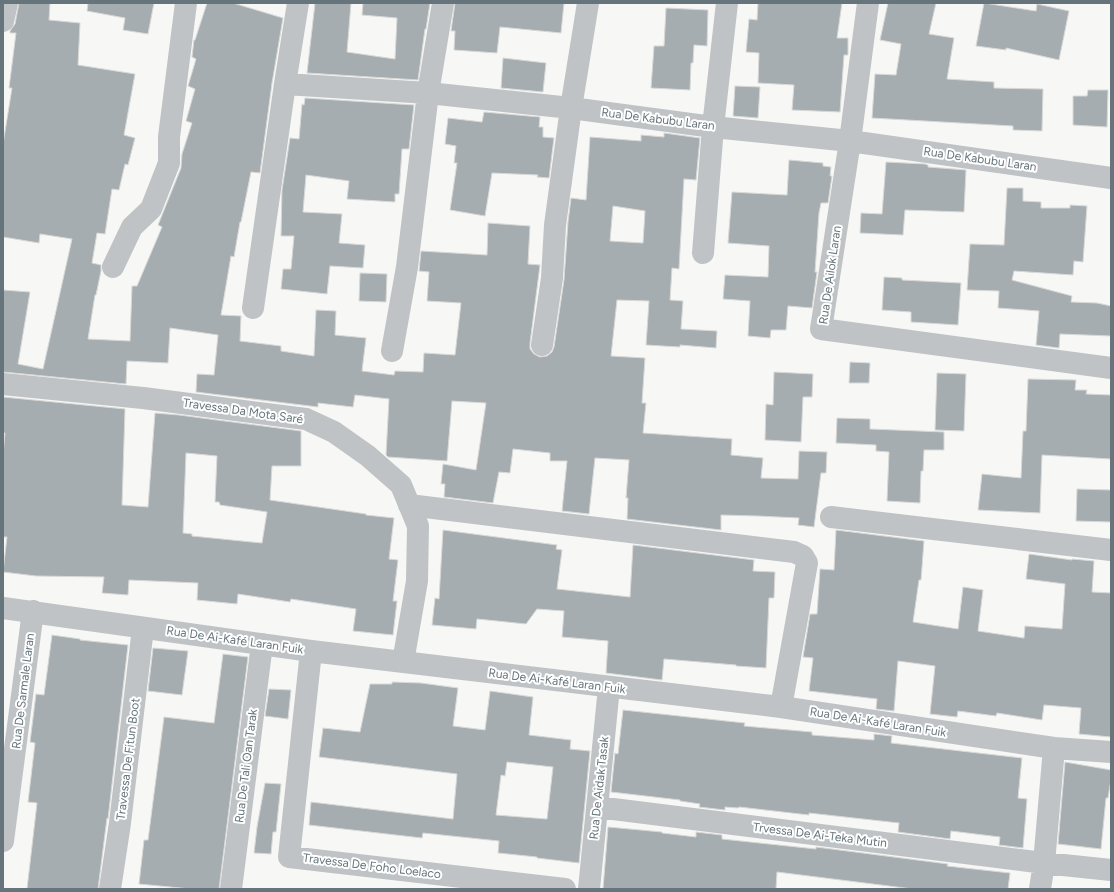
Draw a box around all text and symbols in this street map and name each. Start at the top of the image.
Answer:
street label: Rua De Kabubu Laran [601,105,716,133]
street label: Rua De Kabubu Laran [923,144,1038,174]
street label: Rua De Ailok Laran [816,224,844,325]
street label: Travessa Da Mota Saré [182,396,304,426]
street label: Rua De Ai-Kafé Laran Fuik [166,623,305,657]
street label: Rua De Sarmale Laran [9,632,37,750]
street label: Rua De Ai-Kafé Laran Fuik [488,666,627,696]
street label: Travessa De Fitun Boot [114,697,142,821]
street label: Rua De Ai-Kafé Laran Fuik [809,704,947,740]
street label: Rua De Tali Oan Tarak [232,708,260,824]
street label: Rua De Aidak Tasak [587,736,611,840]
street label: Trvessa De Ai-Teka Mutin [752,820,888,850]
street label: Travessa De Foho Loelaco [302,851,442,881]

